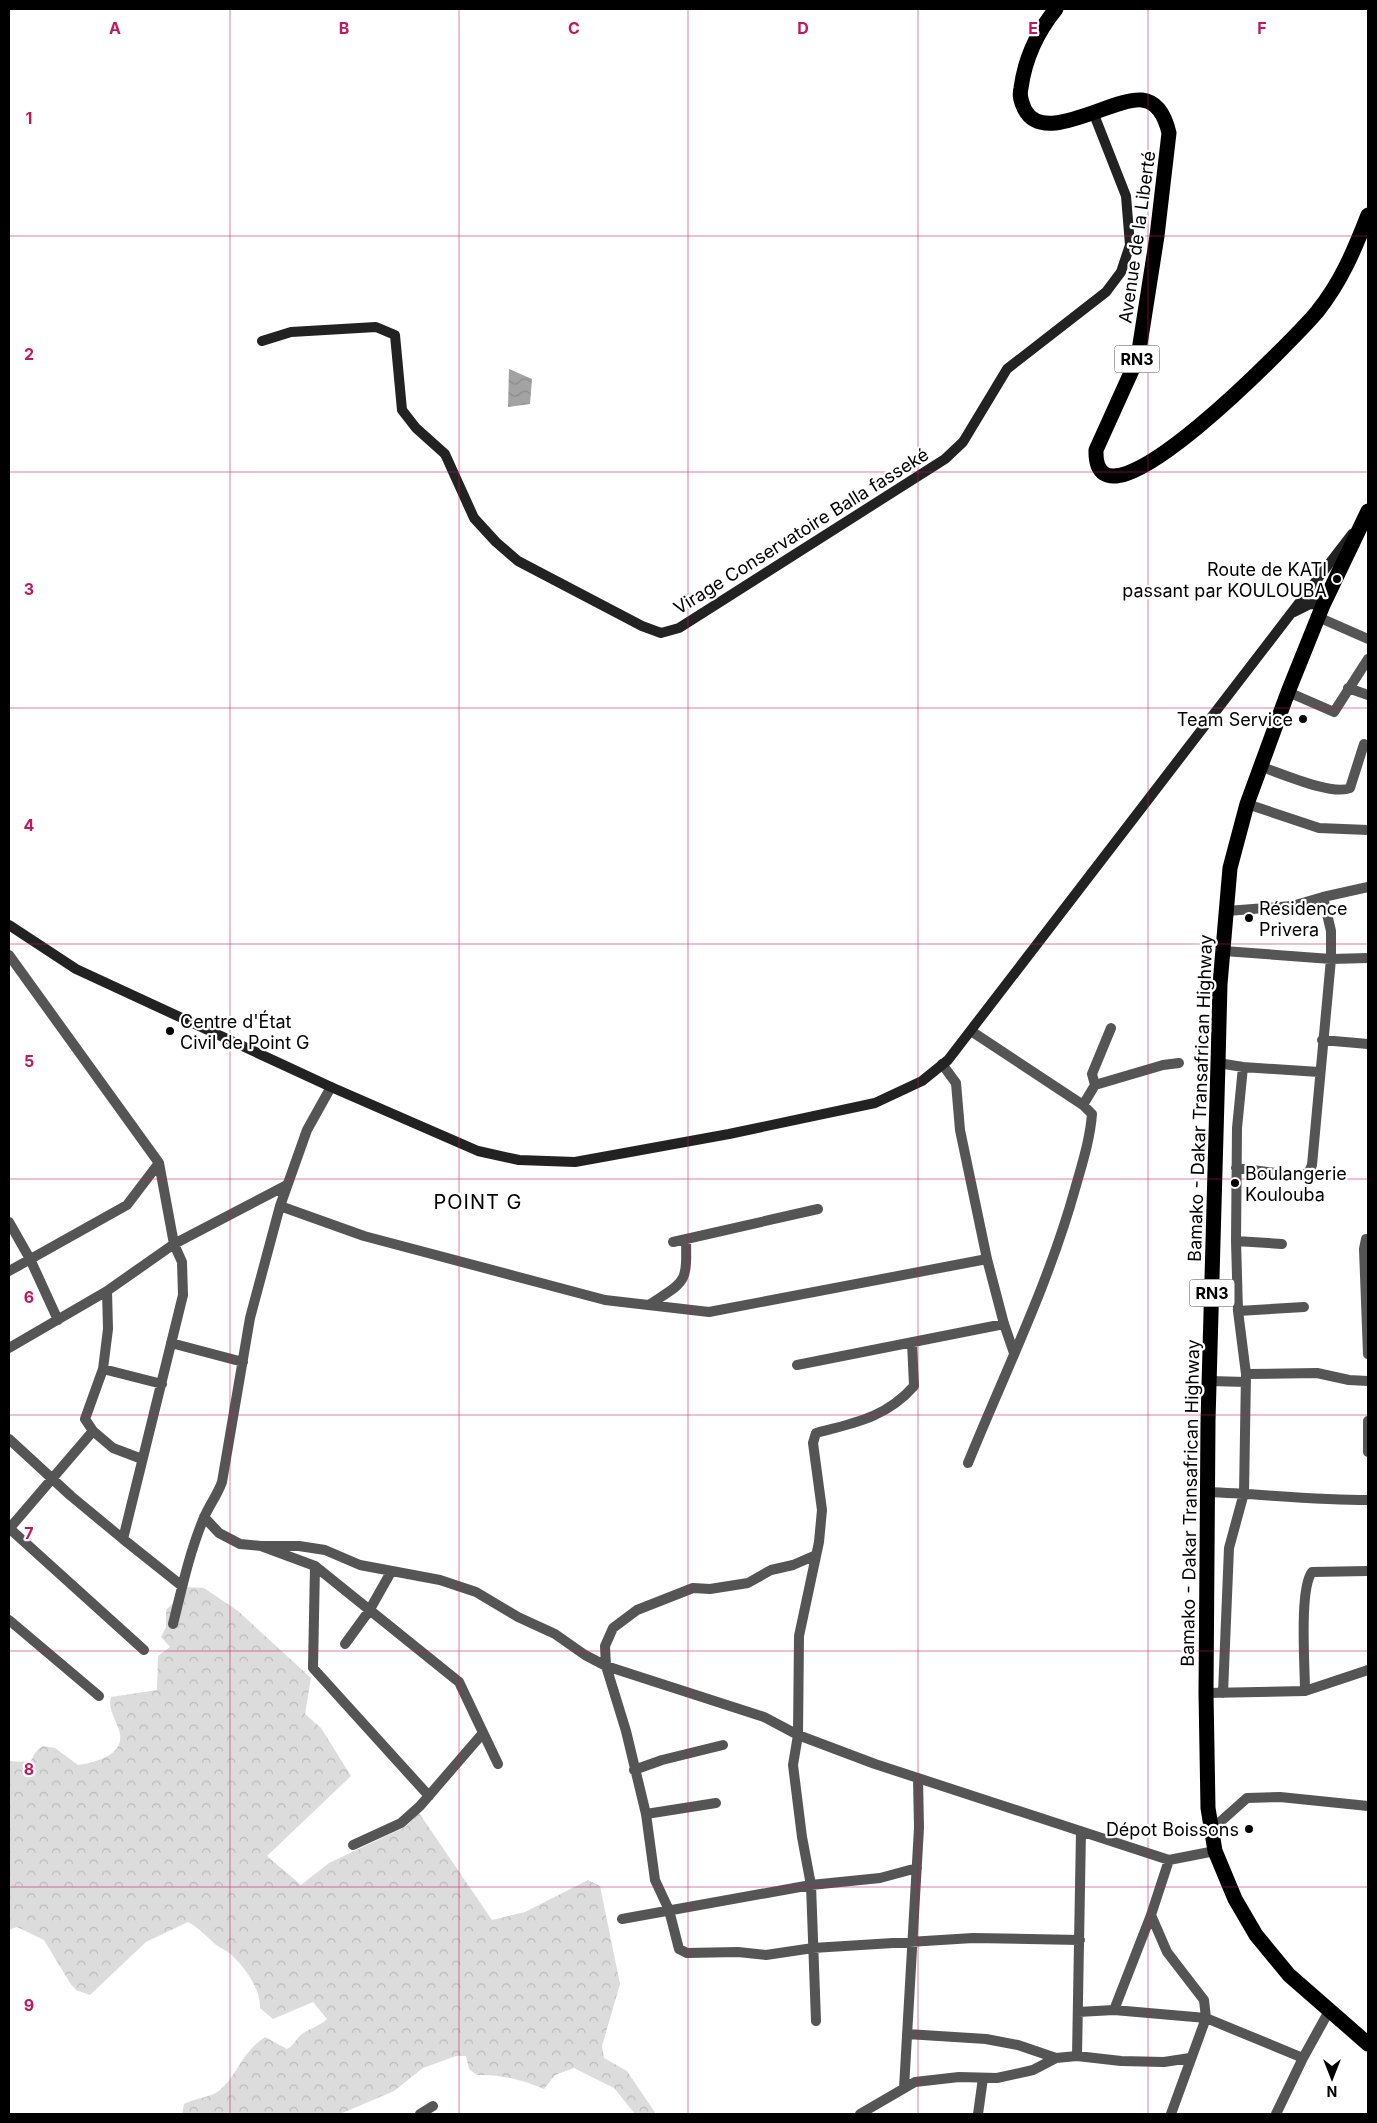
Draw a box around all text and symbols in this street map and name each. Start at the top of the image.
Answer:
text: A [109,18,121,38]
text: B [339,18,349,38]
text: C [568,18,580,38]
text: D [797,18,809,38]
text: E [1028,18,1038,38]
text: F [1257,18,1267,38]
text: 1 [26,108,32,128]
street label: Avenue de la Liberté [1115,150,1159,324]
text: 2 [24,344,34,364]
road number: RN3 [1114,346,1160,372]
street label: Virage Conservatoire Balla fasseké [670,443,932,619]
place label: Route de KATI passant par KOULOUBA [1122,559,1327,601]
marker: Route de KATI passant par KOULOUBA [1331,573,1343,585]
text: 3 [24,579,34,599]
place label: Team Service [1177,709,1293,730]
marker: Team Service [1297,713,1309,725]
text: 4 [24,815,35,835]
place label: Résidence Privera [1259,898,1348,940]
marker: Résidence Privera [1243,912,1255,924]
street label: Bamako - Dakar Transafrican Highway [1184,934,1216,1262]
place label: Centre d'État Civil de Point G [180,1010,310,1053]
marker: Centre d'État Civil de Point G [164,1025,176,1037]
text: 5 [24,1051,34,1071]
place label: Boulangerie Koulouba [1245,1163,1347,1205]
marker: Boulangerie Koulouba [1229,1177,1241,1189]
district label: POINT G [434,1190,522,1214]
road number: RN3 [1190,1280,1234,1306]
text: 6 [24,1287,34,1307]
street label: Bamako - Dakar Transafrican Highway [1177,1339,1203,1667]
text: 7 [24,1523,34,1543]
text: 8 [24,1759,34,1779]
place label: Dépot Boissons [1106,1819,1239,1840]
marker: Dépot Boissons [1243,1823,1255,1835]
text: 9 [24,1995,34,2015]
north arrow [1307,2053,1357,2103]
text: N [1327,2083,1337,2100]

